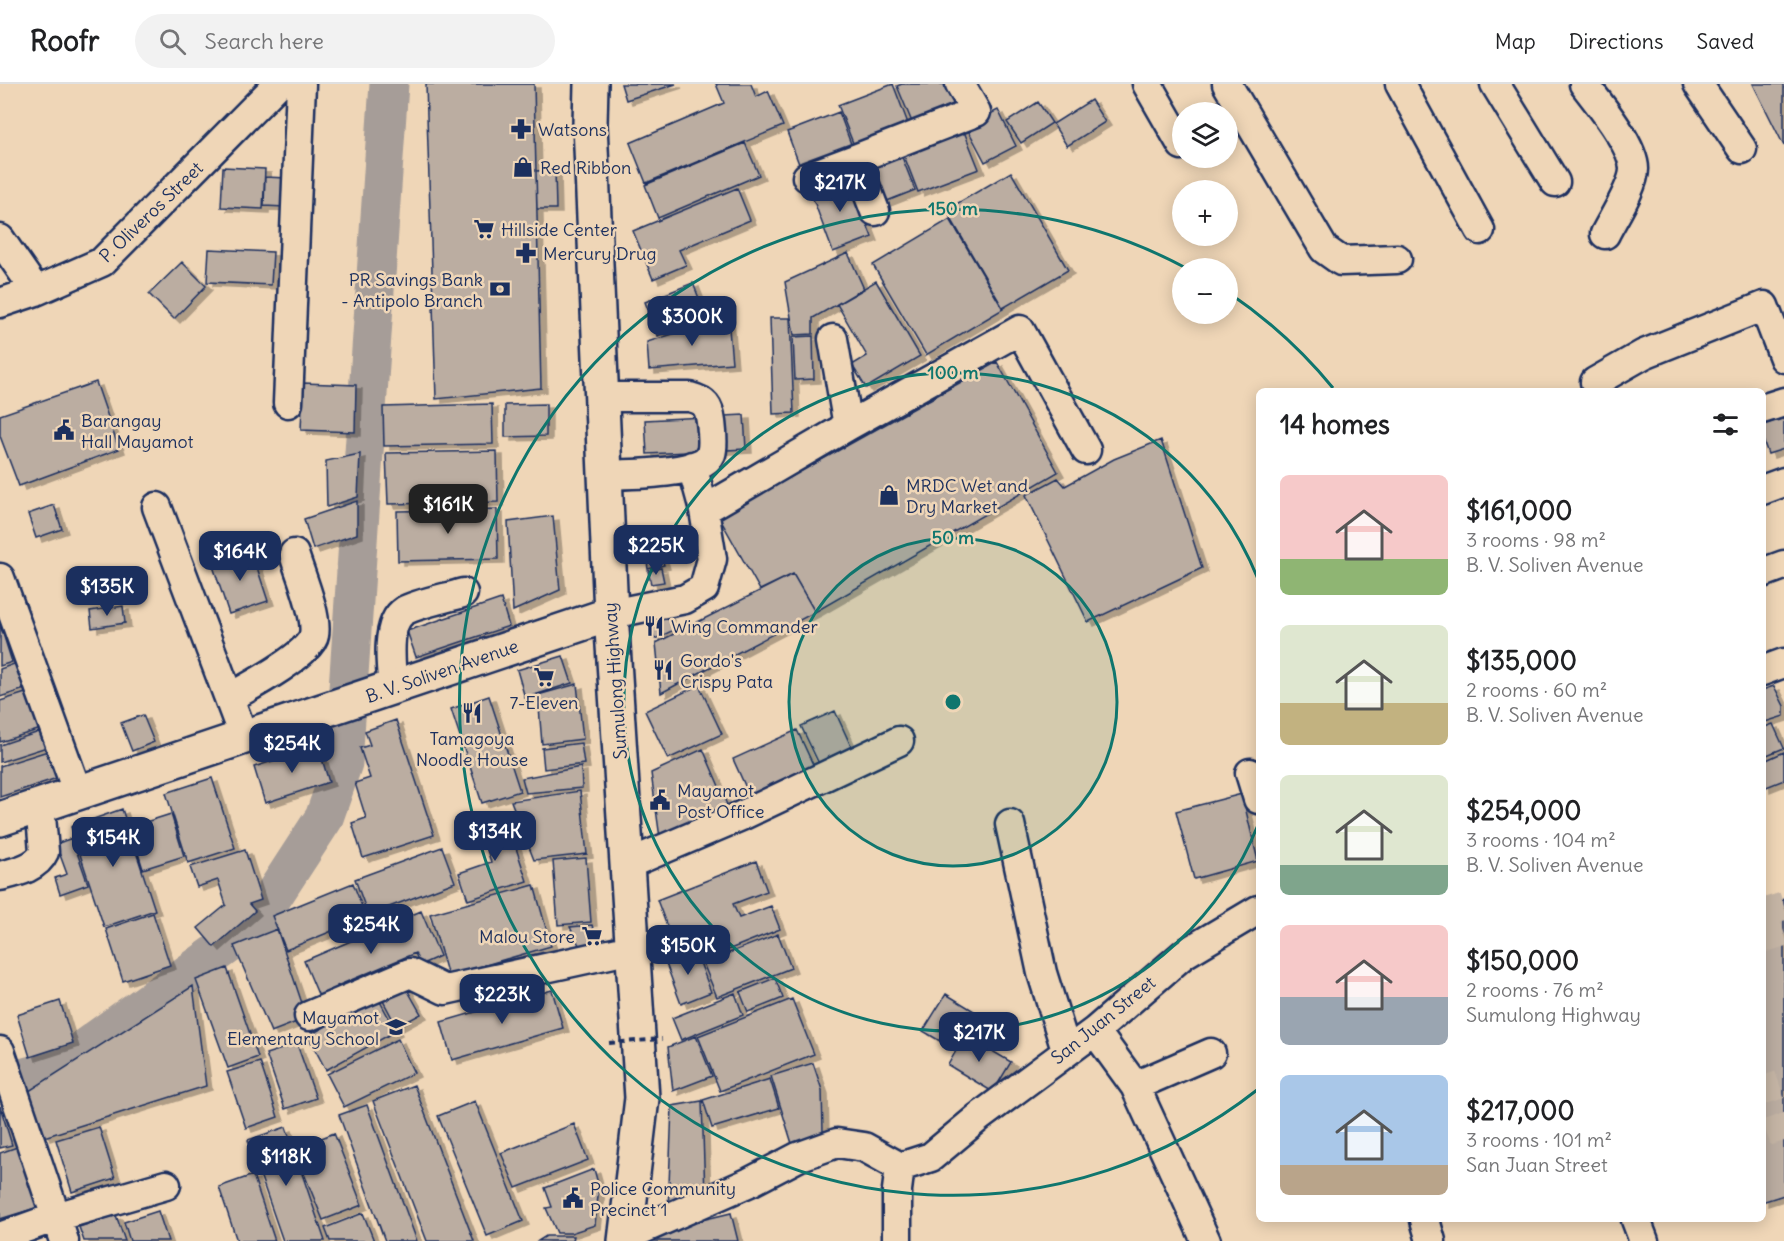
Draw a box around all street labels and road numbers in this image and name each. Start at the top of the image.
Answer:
street label: P. Oliveros Street [94,157,208,267]
street label: Sumulong Highway [598,602,632,760]
street label: B. V. Soliven Avenue [363,634,521,708]
street label: San Juan Street [1046,971,1160,1069]

